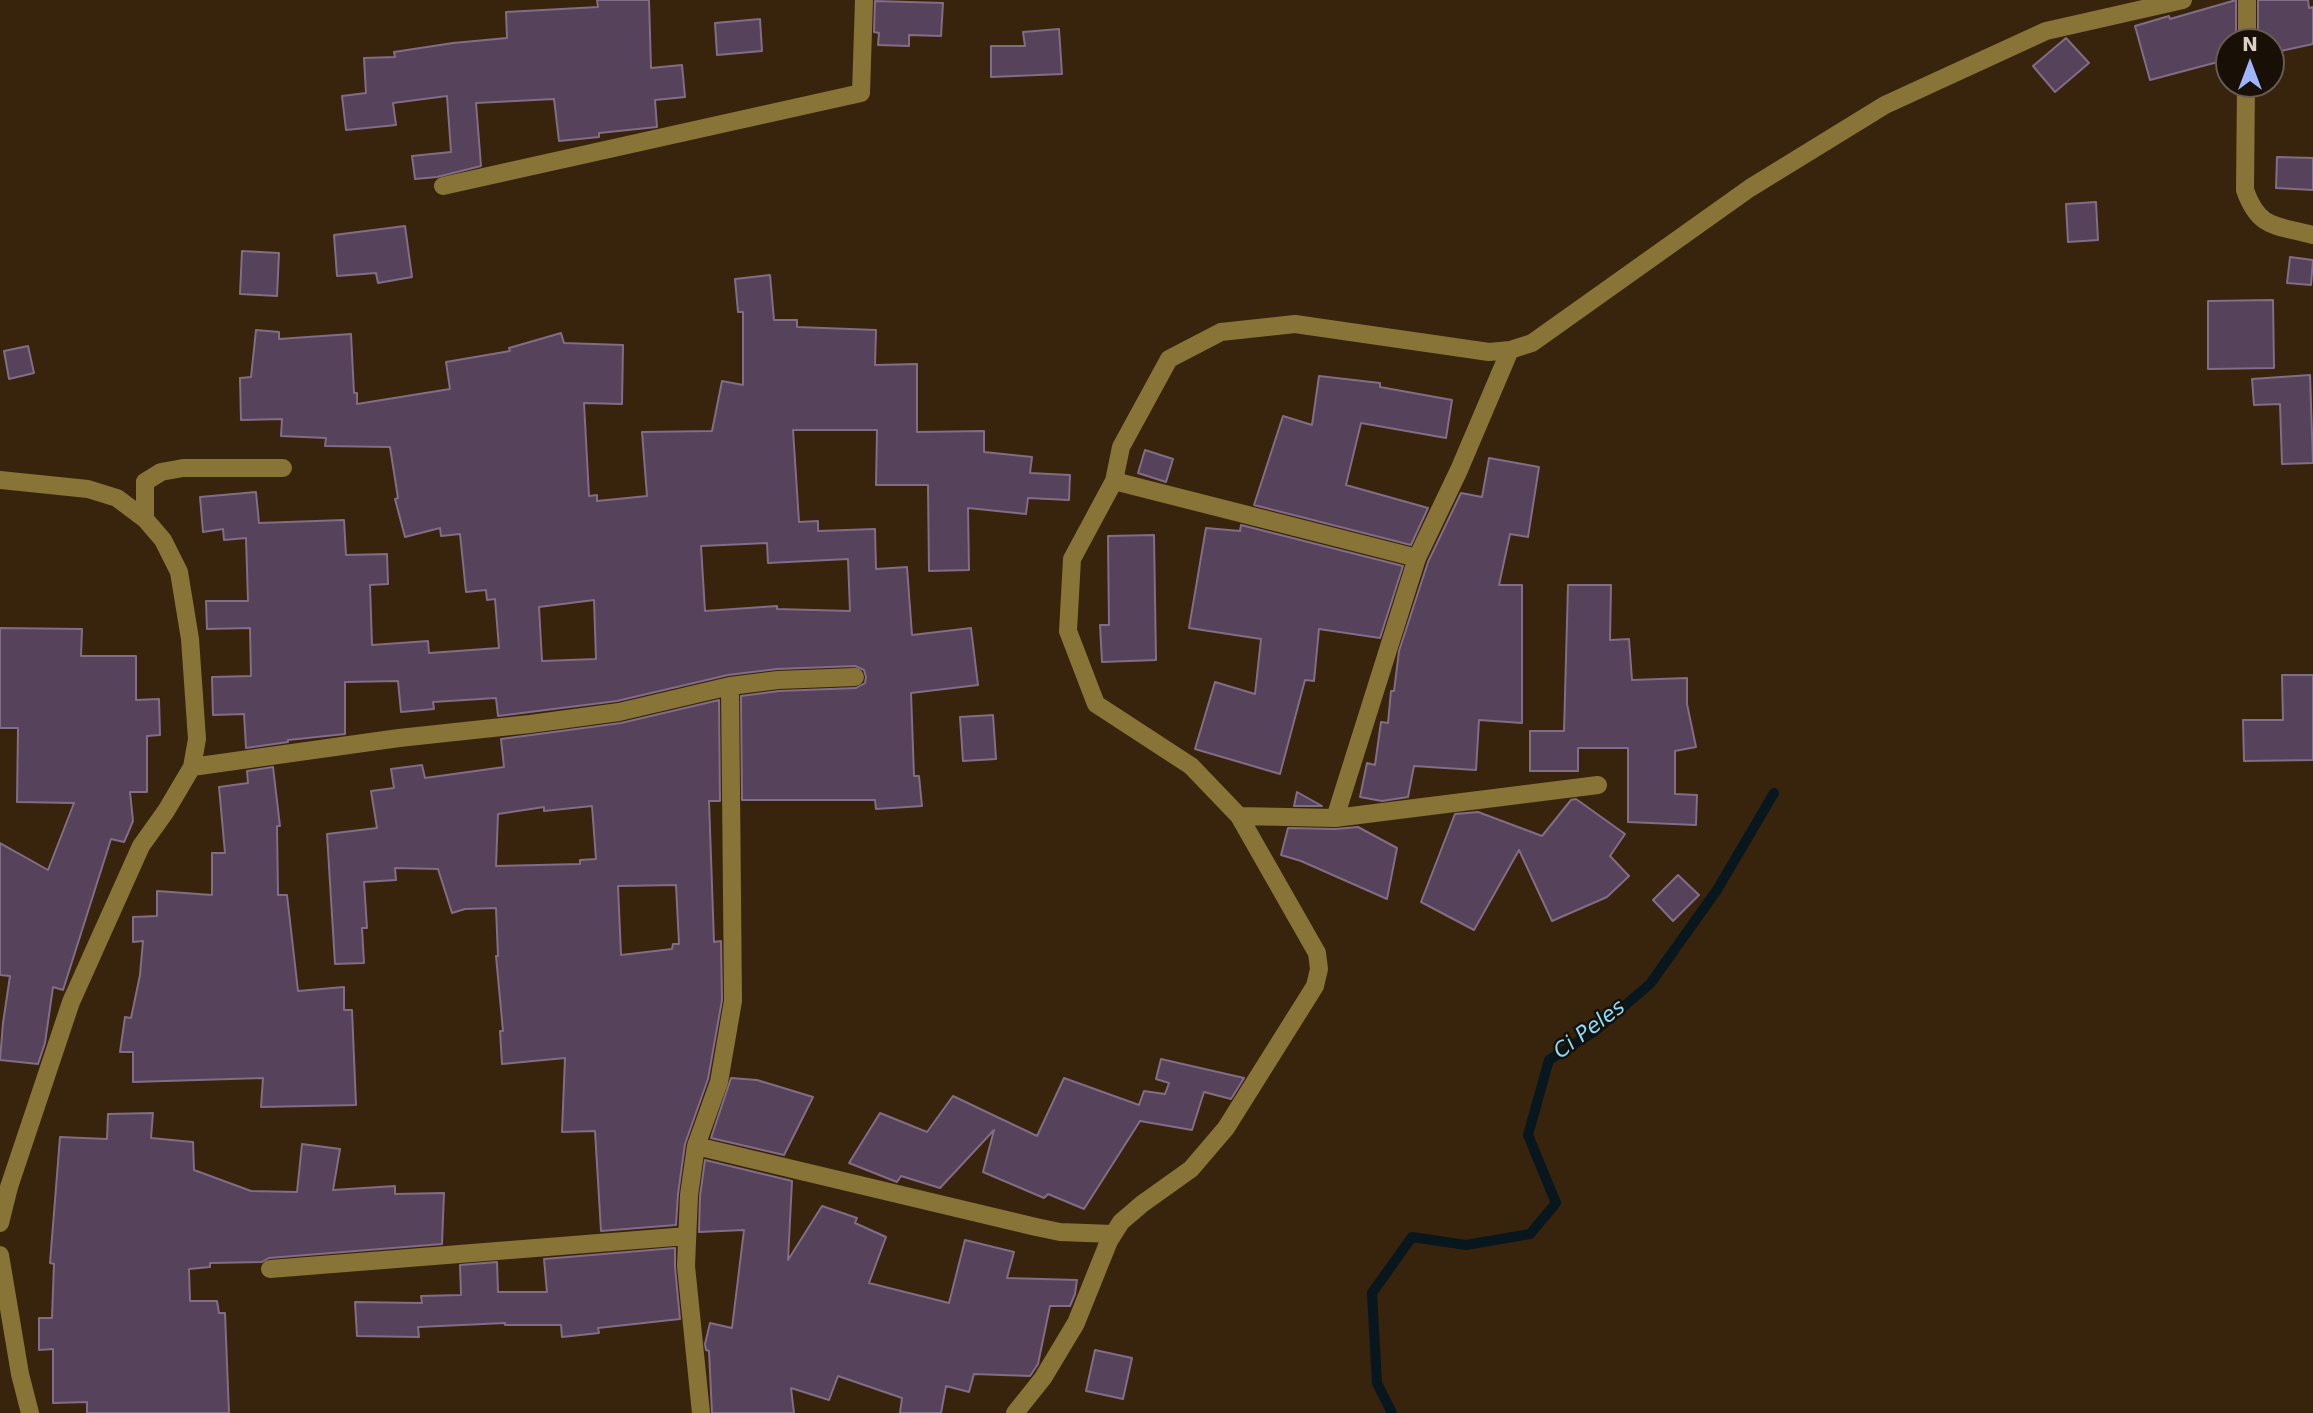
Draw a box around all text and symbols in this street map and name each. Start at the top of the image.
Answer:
north arrow [2215,28,2285,98]
text: N [2242,33,2258,55]
water label: Ci Peles [1549,995,1631,1065]

